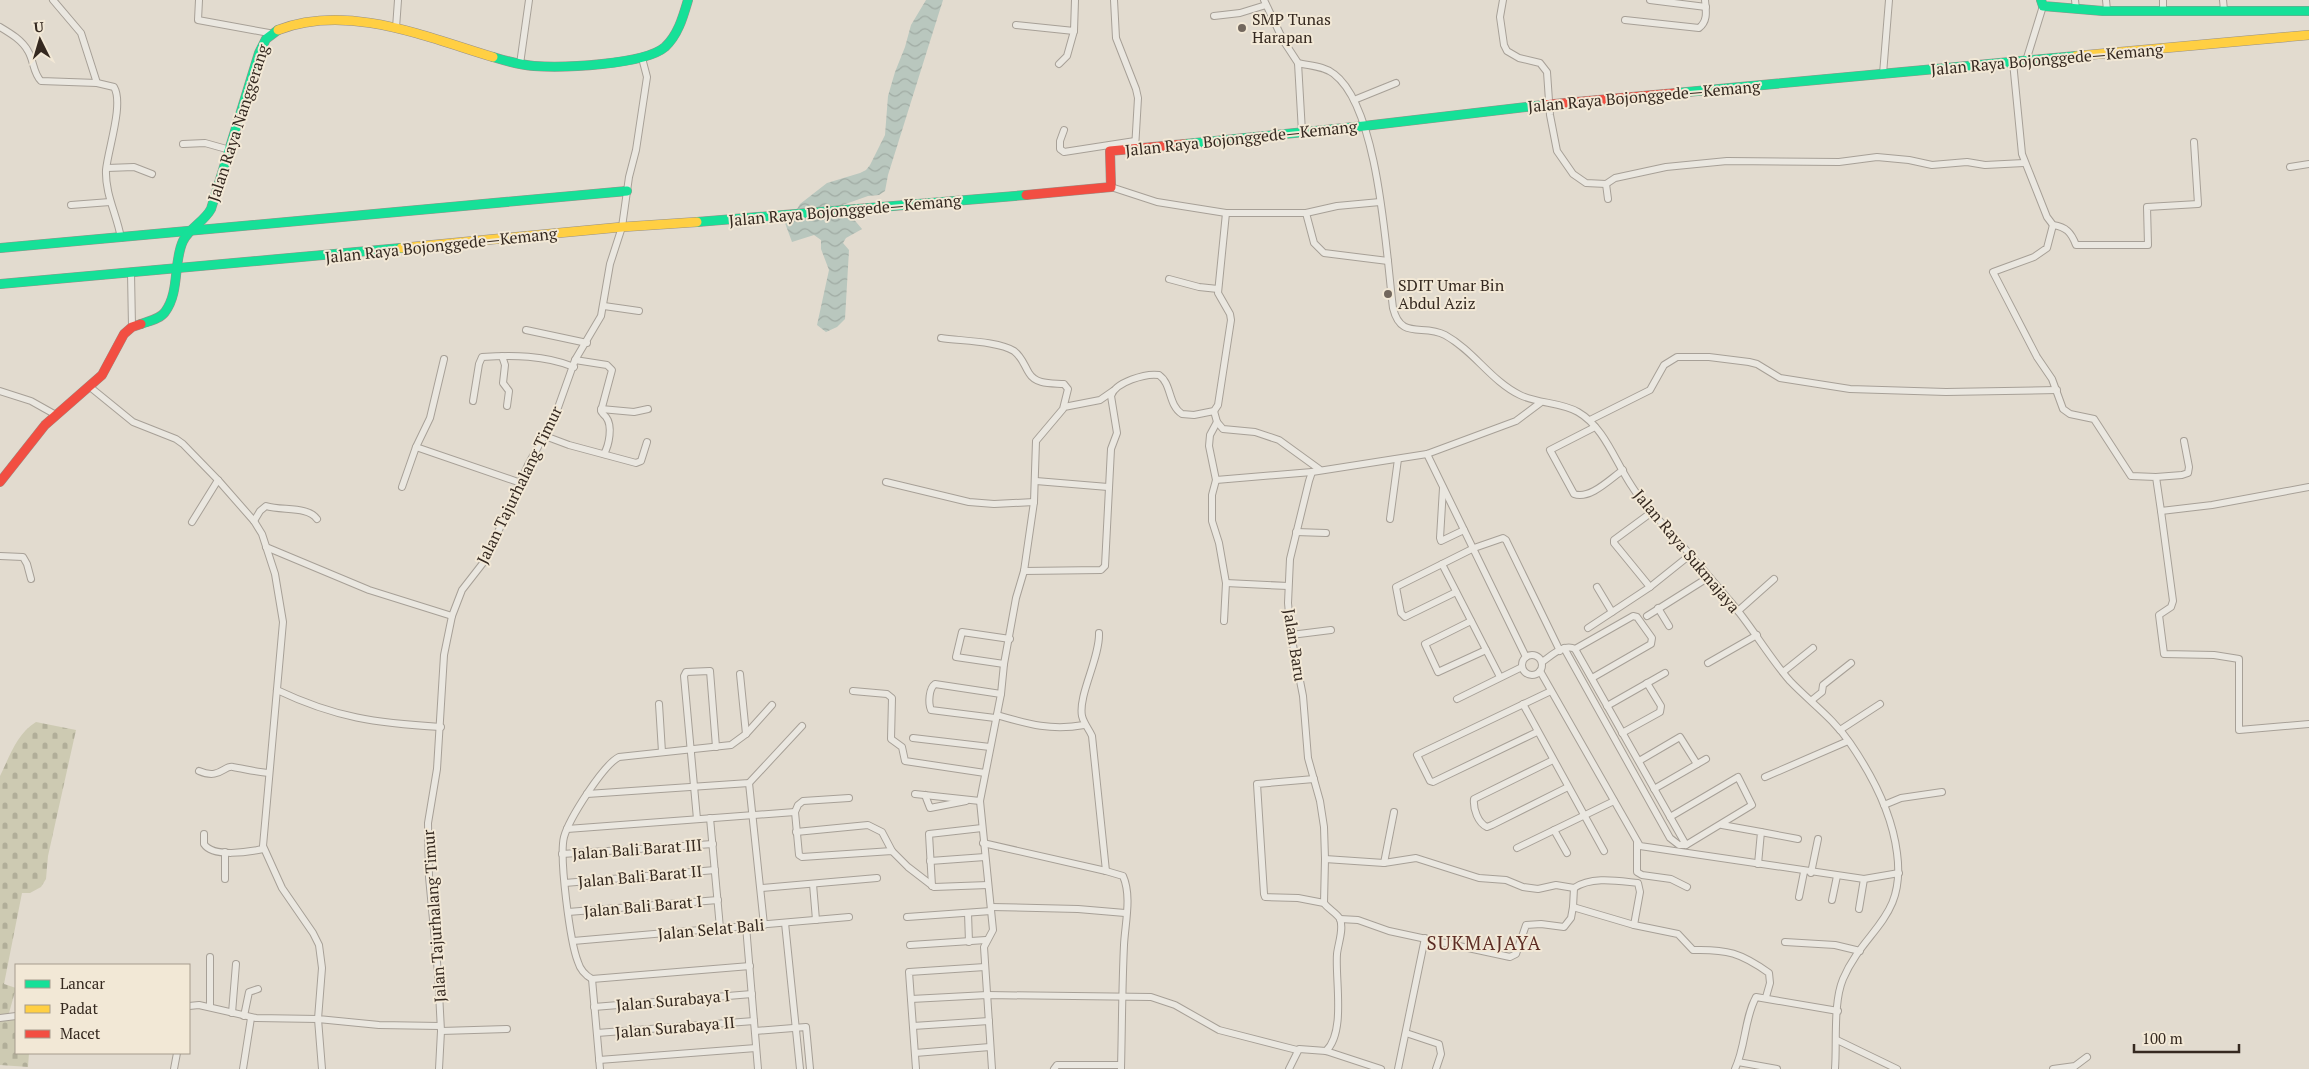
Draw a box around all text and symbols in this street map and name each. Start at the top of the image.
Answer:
place label: SMP Tunas Harapan [1252,8,1331,48]
north arrow [15,15,65,65]
text: U [33,17,45,36]
marker: SMP Tunas Harapan [1236,22,1248,34]
street label: Jalan Raya Bojonggede—Kemang [1930,38,2165,80]
street label: Jalan Raya Nanggerang [202,41,274,205]
street label: Jalan Raya Bojonggede—Kemang [1527,75,1762,117]
street label: Jalan Raya Bojonggede—Kemang [1124,115,1359,161]
street label: Jalan Raya Bojonggede—Kemang [728,189,963,231]
street label: Jalan Raya Bojonggede—Kemang [324,222,559,268]
place label: SDIT Umar Bin Abdul Aziz [1398,274,1505,314]
marker: SDIT Umar Bin Abdul Aziz [1382,288,1394,300]
street label: Jalan Tajurhalang Timur [471,402,567,568]
street label: Jalan Raya Sukmajaya [1629,485,1745,617]
street label: Jalan Baru [1278,607,1312,683]
street label: Jalan Tajurhalang Timur [417,828,451,1003]
street label: Jalan Bali Barat III [571,833,703,865]
street label: Jalan Bali Barat II [577,860,703,892]
street label: Jalan Bali Barat I [583,890,703,922]
street label: Jalan Selat Bali [657,913,765,945]
district label: SUKMAJAYA [1427,930,1541,955]
legend [15,964,190,1054]
text: Lancar [60,973,105,993]
street label: Jalan Surabaya I [615,984,731,1016]
text: Padat [60,998,98,1018]
street label: Jalan Surabaya II [614,1011,736,1043]
scale bar [2134,1022,2239,1054]
text: Macet [60,1023,101,1043]
text: 100 m [2142,1028,2183,1048]

